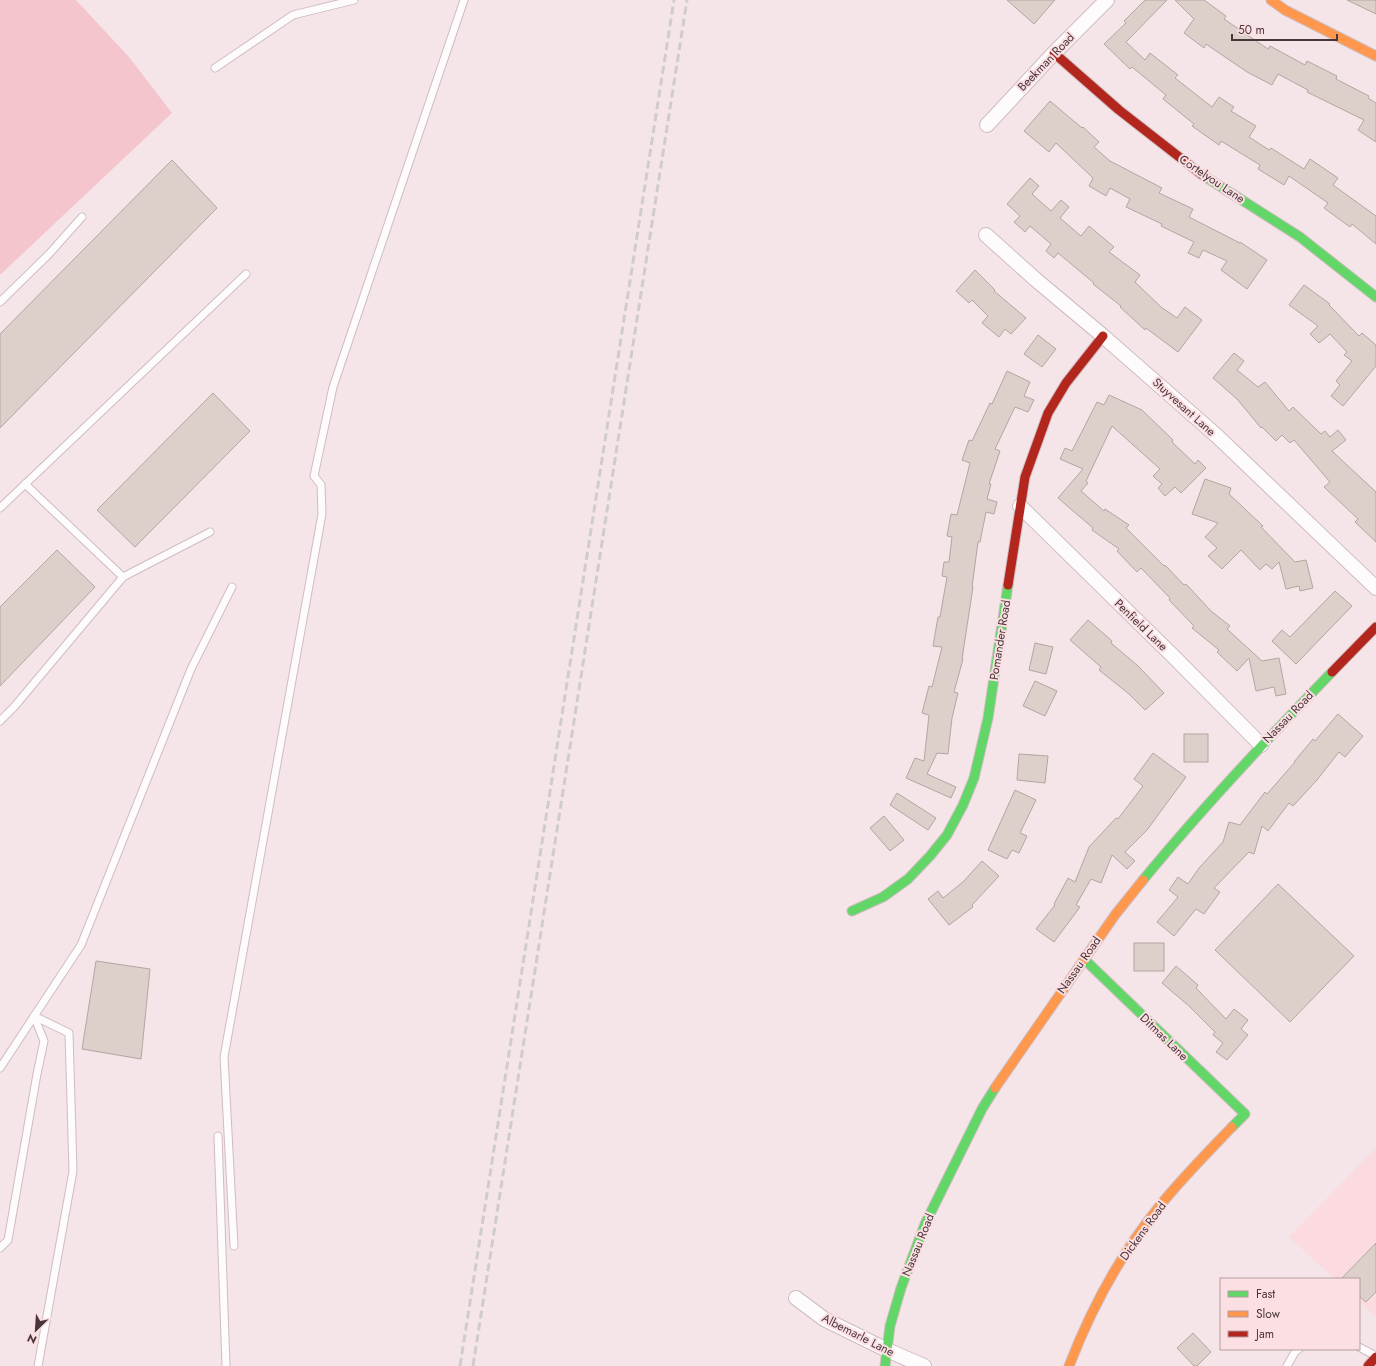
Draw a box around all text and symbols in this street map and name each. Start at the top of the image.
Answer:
scale bar [1232,16,1337,42]
text: 50 m [1238,21,1265,39]
street label: Beekman Road [1013,29,1079,95]
street label: Cortelyou Lane [1175,150,1249,208]
street label: Stuyvesant Lane [1148,374,1220,440]
street label: Penfield Lane [1110,595,1172,655]
street label: Pomander Road [985,599,1015,681]
street label: Nassau Road [1258,687,1318,747]
street label: Nassau Road [1053,933,1105,997]
street label: Ditmas Lane [1136,1009,1192,1065]
street label: Dickens Road [1115,1198,1171,1264]
street label: Nassau Road [897,1211,939,1279]
legend [1220,1278,1360,1350]
text: Fast [1256,1285,1275,1303]
text: Slow [1256,1305,1281,1323]
street label: Albemarle Lane [819,1309,897,1361]
north arrow [16,1310,56,1350]
text: Jam [1254,1325,1274,1343]
text: N [24,1330,39,1348]

